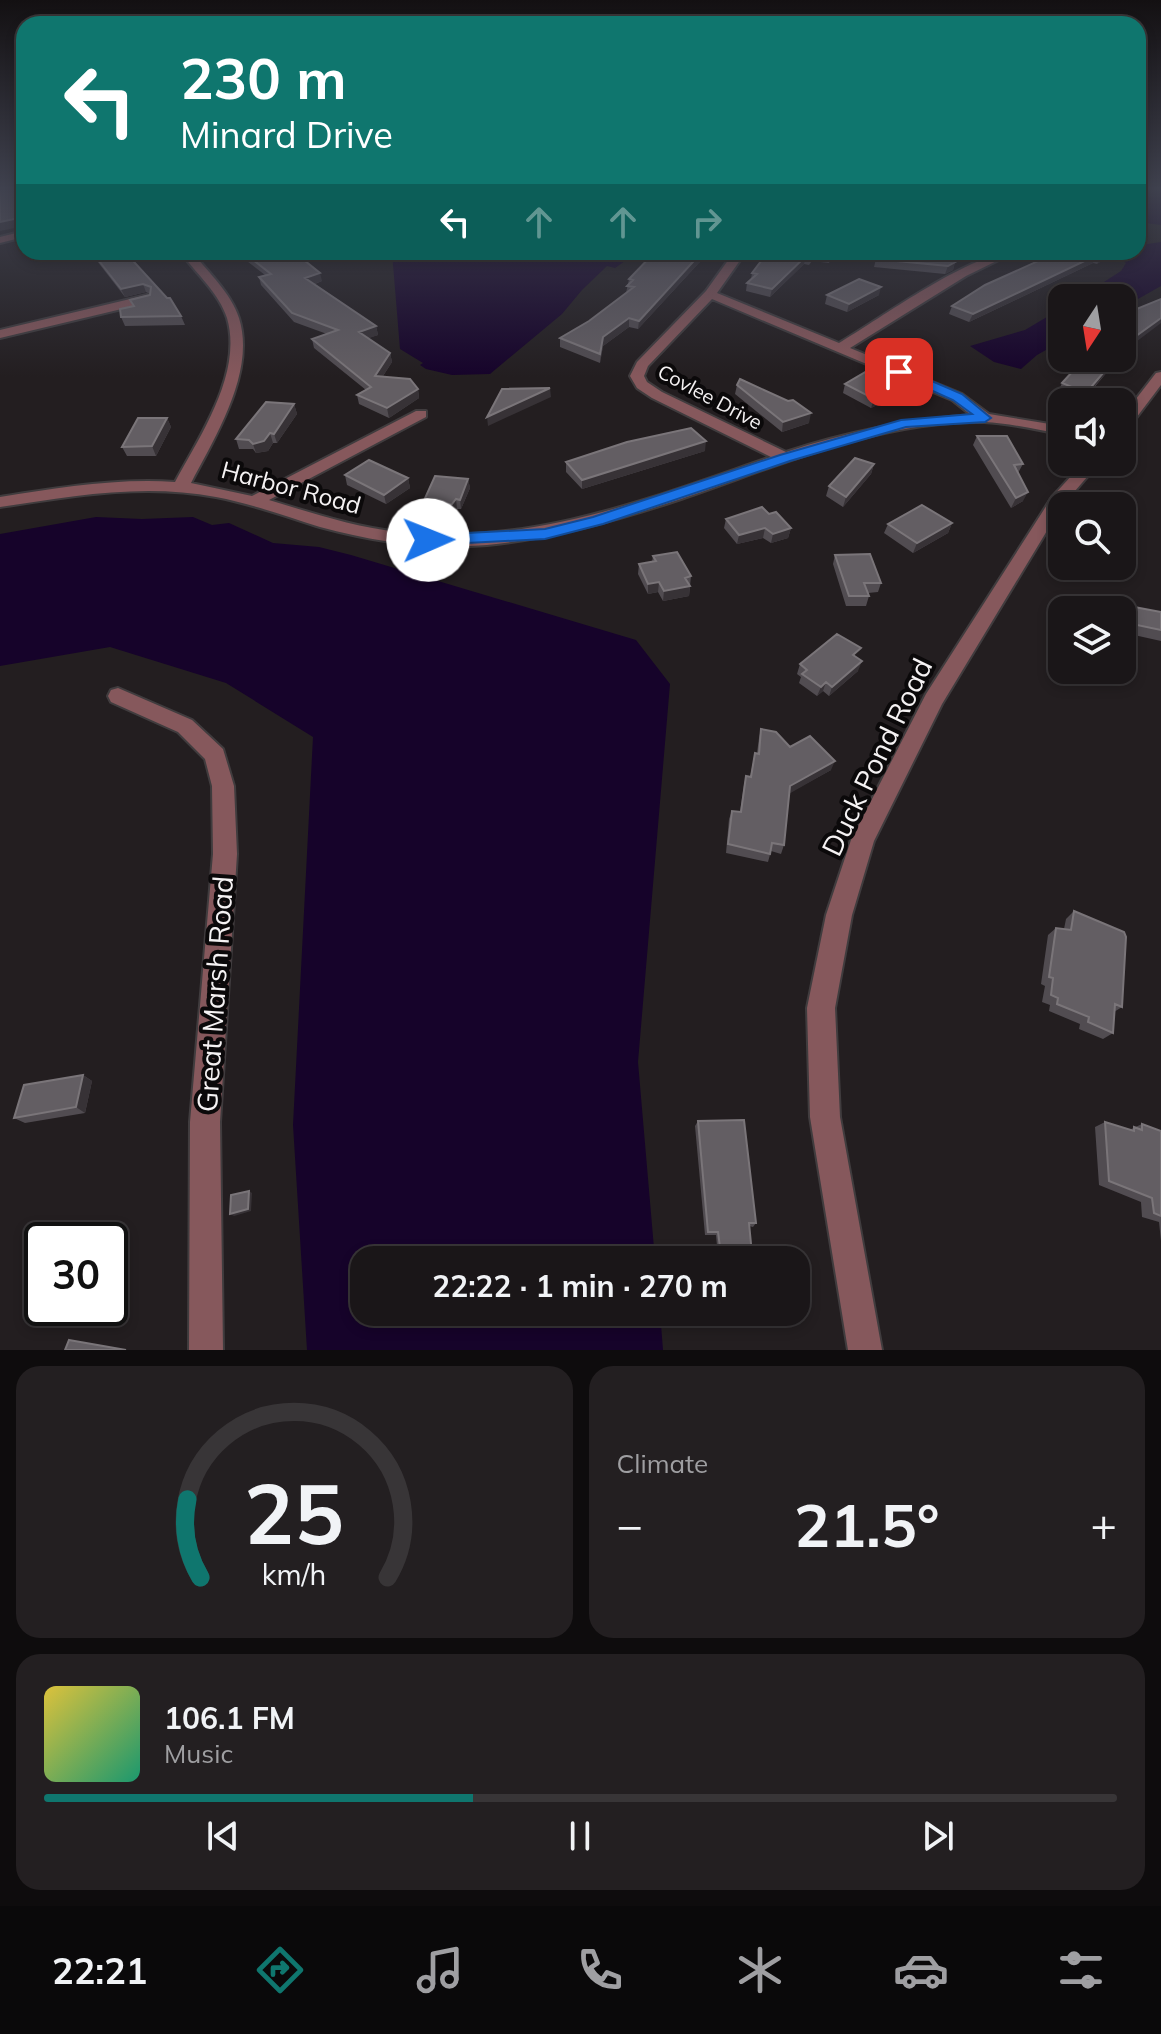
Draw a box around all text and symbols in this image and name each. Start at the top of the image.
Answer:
text: 230 m [180,43,347,113]
icon: left [48,48,152,152]
text: Minard Drive [180,112,393,157]
icon: left [433,200,477,244]
icon: ahead [517,200,561,244]
icon: ahead [601,200,645,244]
icon: right [685,200,729,244]
north arrow [1048,284,1136,372]
map controls [1048,284,1136,684]
pin [865,338,933,406]
icon: arrive [877,350,921,394]
street label: Covlee Drive [654,359,767,435]
button: sound [1048,388,1136,476]
street label: Harbor Road [218,454,364,520]
button: search [1048,492,1136,580]
position arrow [386,498,470,582]
button: layers [1048,596,1136,684]
street label: Duck Pond Road [814,652,939,861]
street label: Great Marsh Road [189,875,240,1113]
speed limit sign: 30 [24,1222,128,1326]
text: 22:22 · 1 min · 270 m [432,1267,728,1305]
text: Climate [617,1447,708,1480]
text: 25 [244,1460,344,1565]
text: 21.5° [794,1487,940,1562]
text: − [617,1497,643,1552]
text: + [1091,1497,1117,1552]
text: km/h [262,1556,327,1592]
text: 106.1 FM [164,1699,295,1737]
text: Music [164,1737,233,1770]
icon: previous [201,1814,245,1858]
icon: pause [558,1814,602,1858]
icon: next [916,1814,960,1858]
icon: directions [252,1942,308,1998]
icon: music [412,1942,468,1998]
icon: phone [572,1942,628,1998]
icon: climate [732,1942,788,1998]
icon: car [893,1942,949,1998]
icon: filters [1053,1942,1109,1998]
text: 22:21 [52,1948,147,1993]

